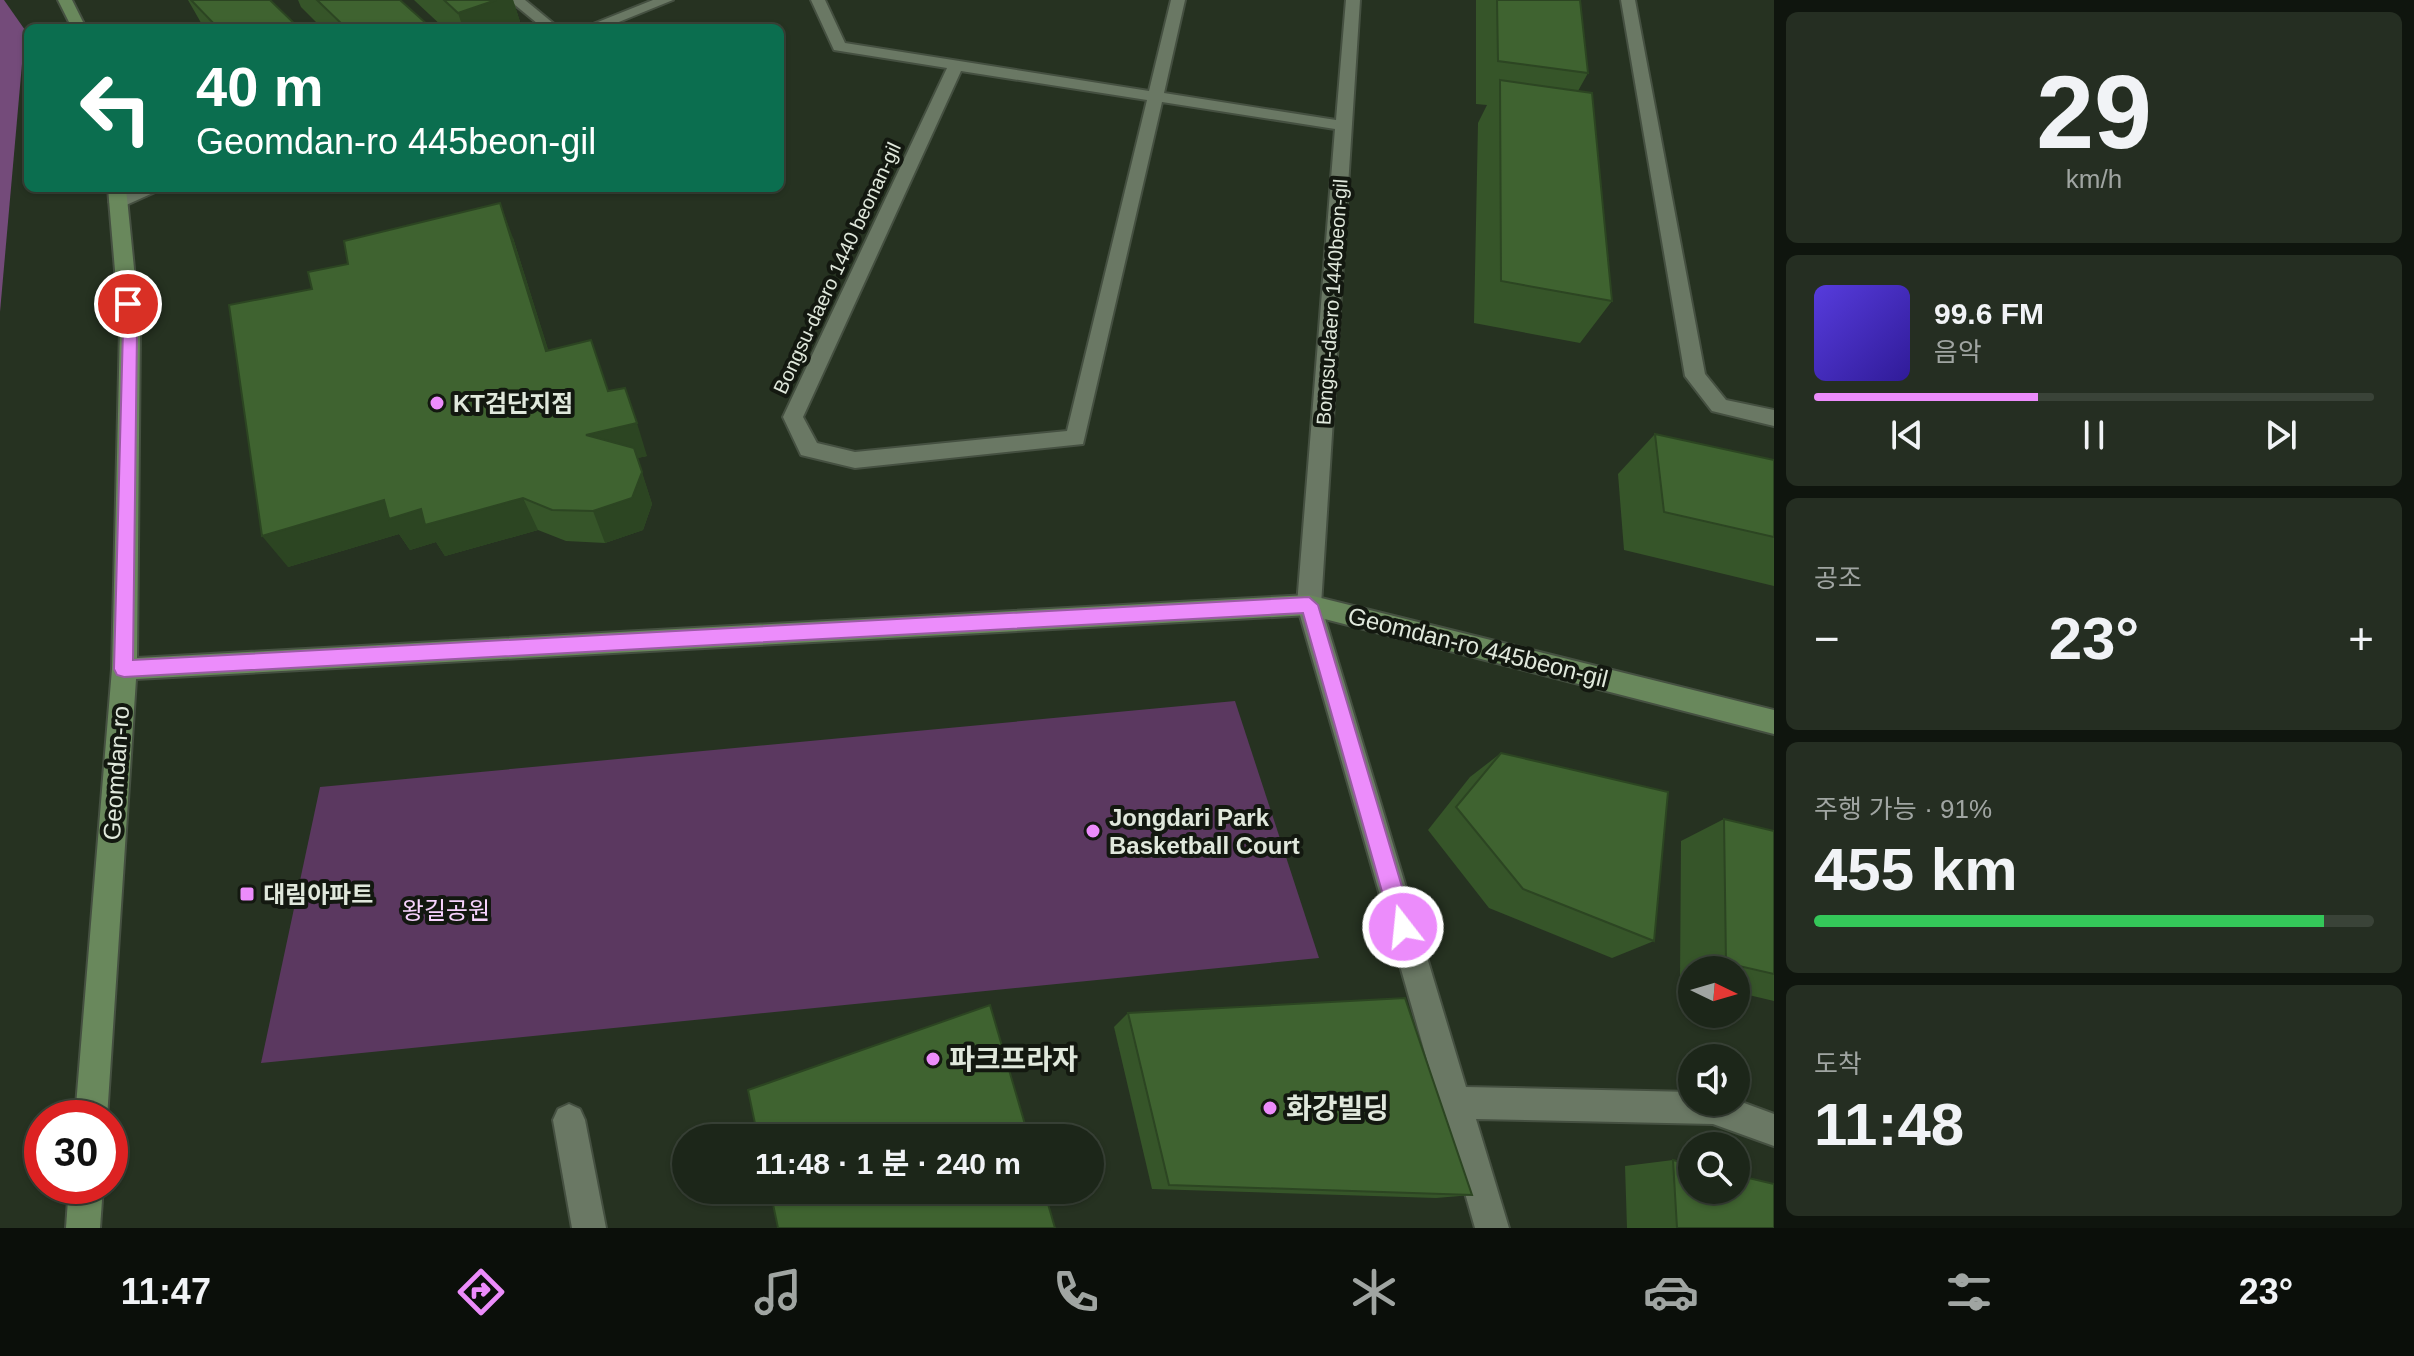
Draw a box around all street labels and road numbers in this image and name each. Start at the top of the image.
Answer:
street label: Bongsu-daero 1440 beonan-gil [769,139,905,397]
street label: Bongsu-daero 1440beon-gil [1312,178,1352,426]
street label: Geomdan-ro 445beon-gil [1345,602,1611,692]
street label: Geomdan-ro [98,705,134,841]

